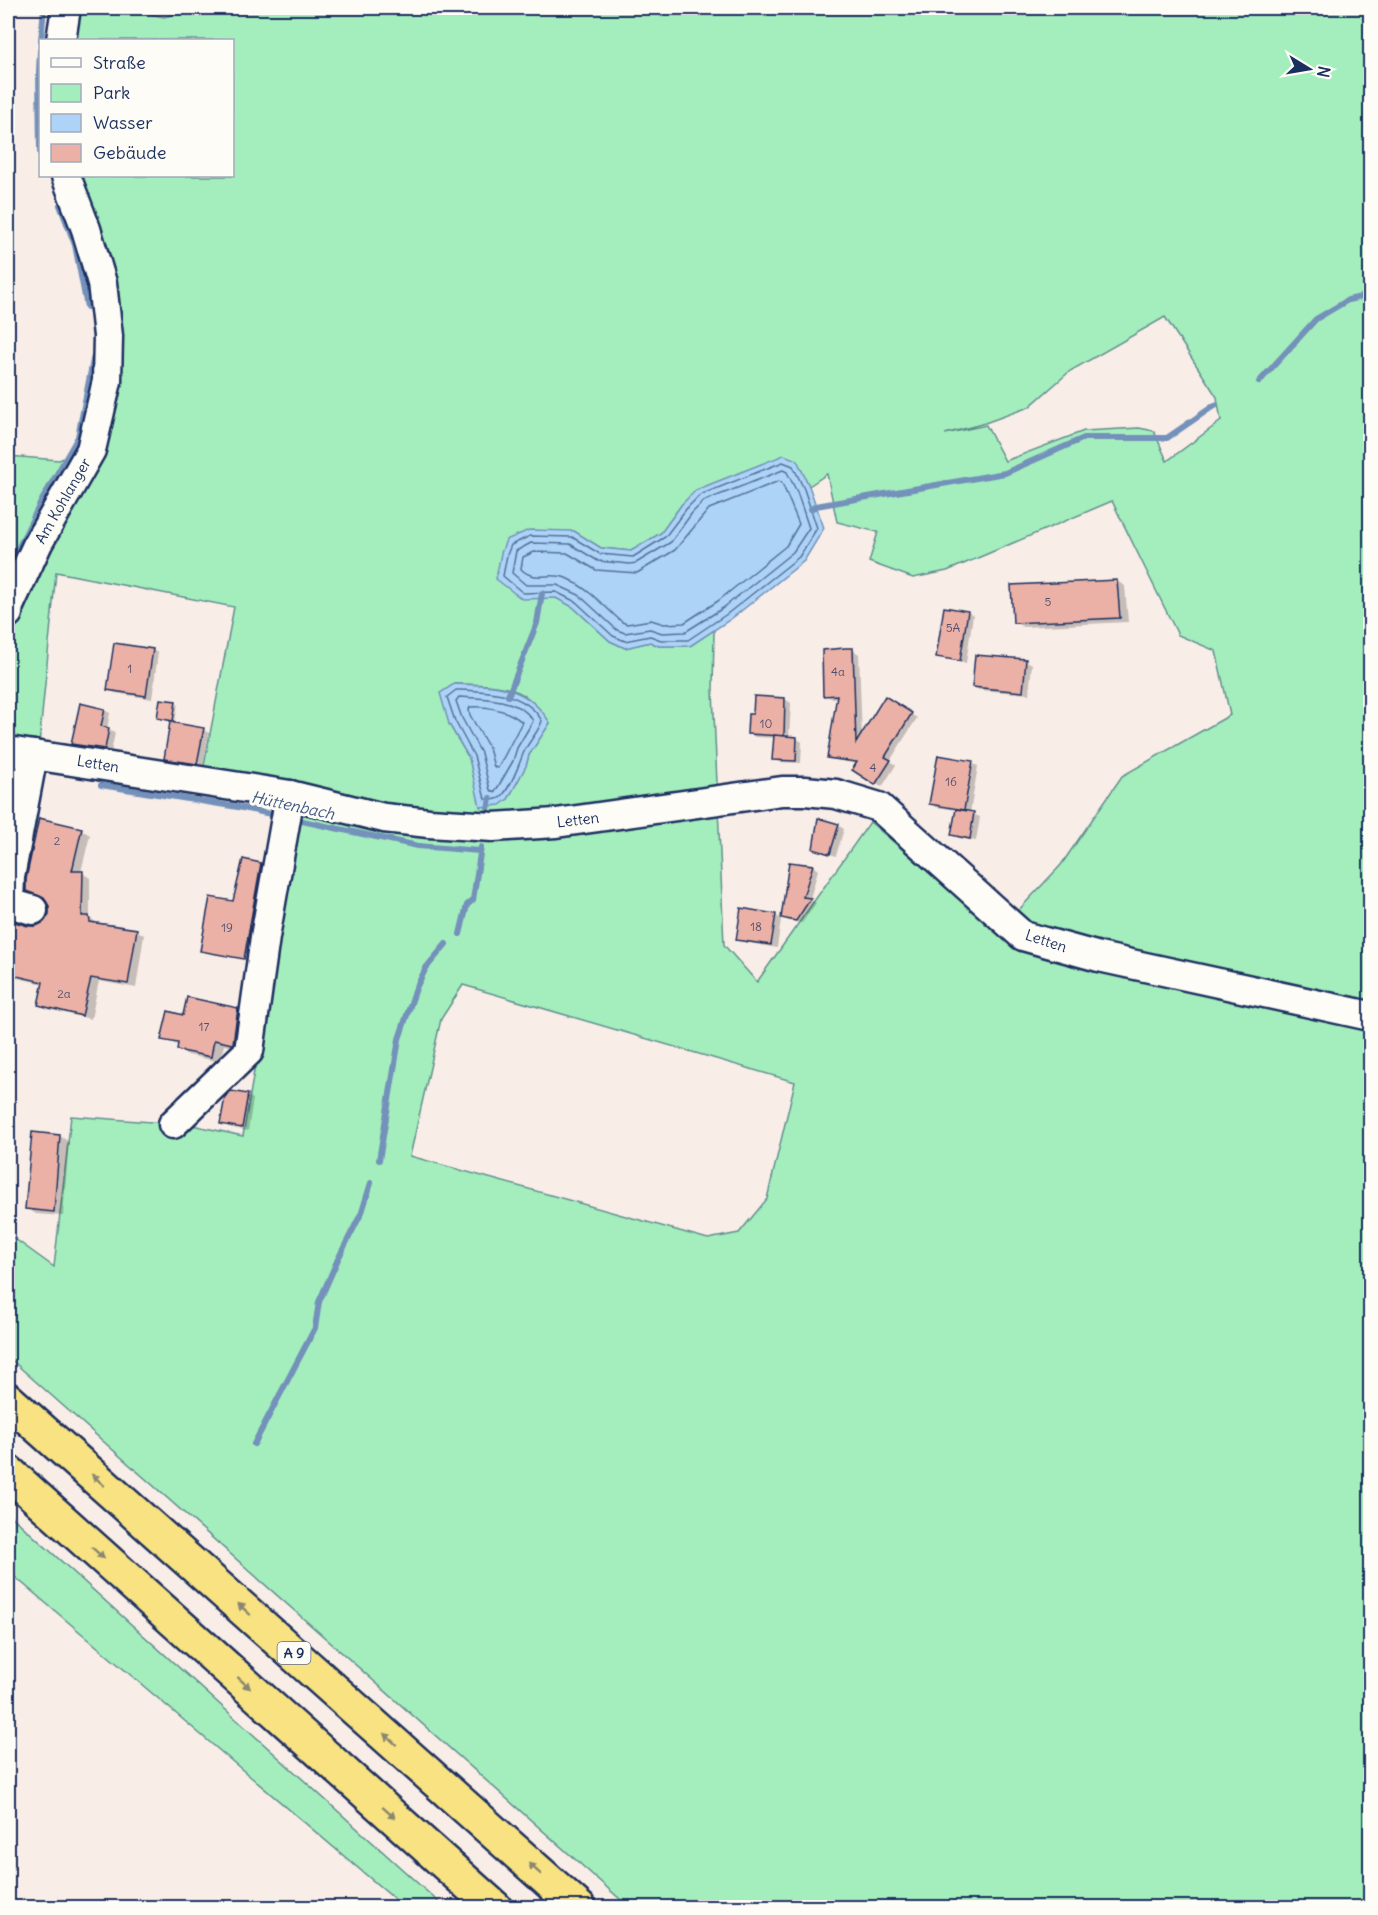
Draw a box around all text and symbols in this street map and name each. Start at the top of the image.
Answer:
legend [39,39,234,177]
north arrow [1279,39,1339,99]
text: Straße [93,51,146,74]
text: N [1313,65,1335,79]
text: Park [93,81,130,104]
text: Wasser [93,111,153,134]
text: Gebäude [93,141,166,164]
street label: Am Kohlanger [30,455,95,547]
house number: 5 [1045,594,1052,609]
house number: 5A [946,620,961,635]
house number: 1 [128,661,132,676]
house number: 4a [831,664,845,679]
house number: 10 [760,716,772,731]
street label: Letten [76,751,121,776]
house number: 4 [870,760,877,775]
house number: 16 [945,774,957,789]
water label: Hüttenbach [250,786,337,824]
street label: Letten [556,807,600,832]
house number: 2 [54,833,61,848]
house number: 18 [750,919,762,934]
house number: 19 [221,920,233,935]
street label: Letten [1023,925,1070,956]
house number: 2a [57,986,71,1001]
house number: 17 [199,1019,209,1034]
one-way arrow [91,1474,106,1487]
one-way arrow [90,1546,105,1559]
one-way arrow [237,1603,252,1616]
road number: A 9 [278,1642,310,1664]
one-way arrow [236,1676,251,1690]
one-way arrow [383,1733,398,1746]
one-way arrow [381,1806,396,1819]
one-way arrow [528,1862,543,1876]

